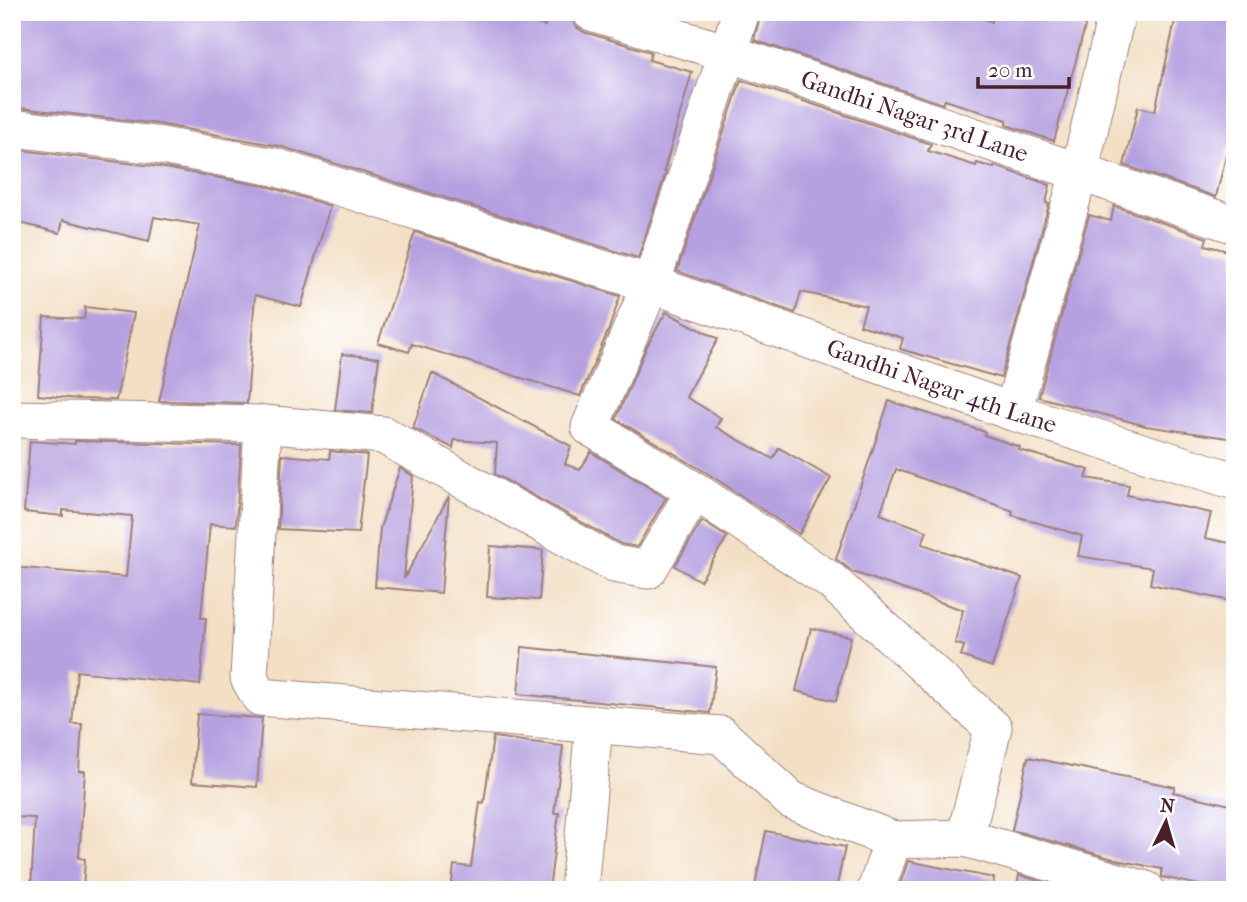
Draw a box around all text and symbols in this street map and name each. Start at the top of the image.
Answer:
scale bar [978,46,1068,90]
text: 20 m [988,58,1033,82]
street label: Gandhi Nagar 3rd Lane [797,65,1032,168]
street label: Gandhi Nagar 4th Lane [823,333,1060,439]
north arrow [1132,786,1202,856]
text: N [1159,794,1176,818]

